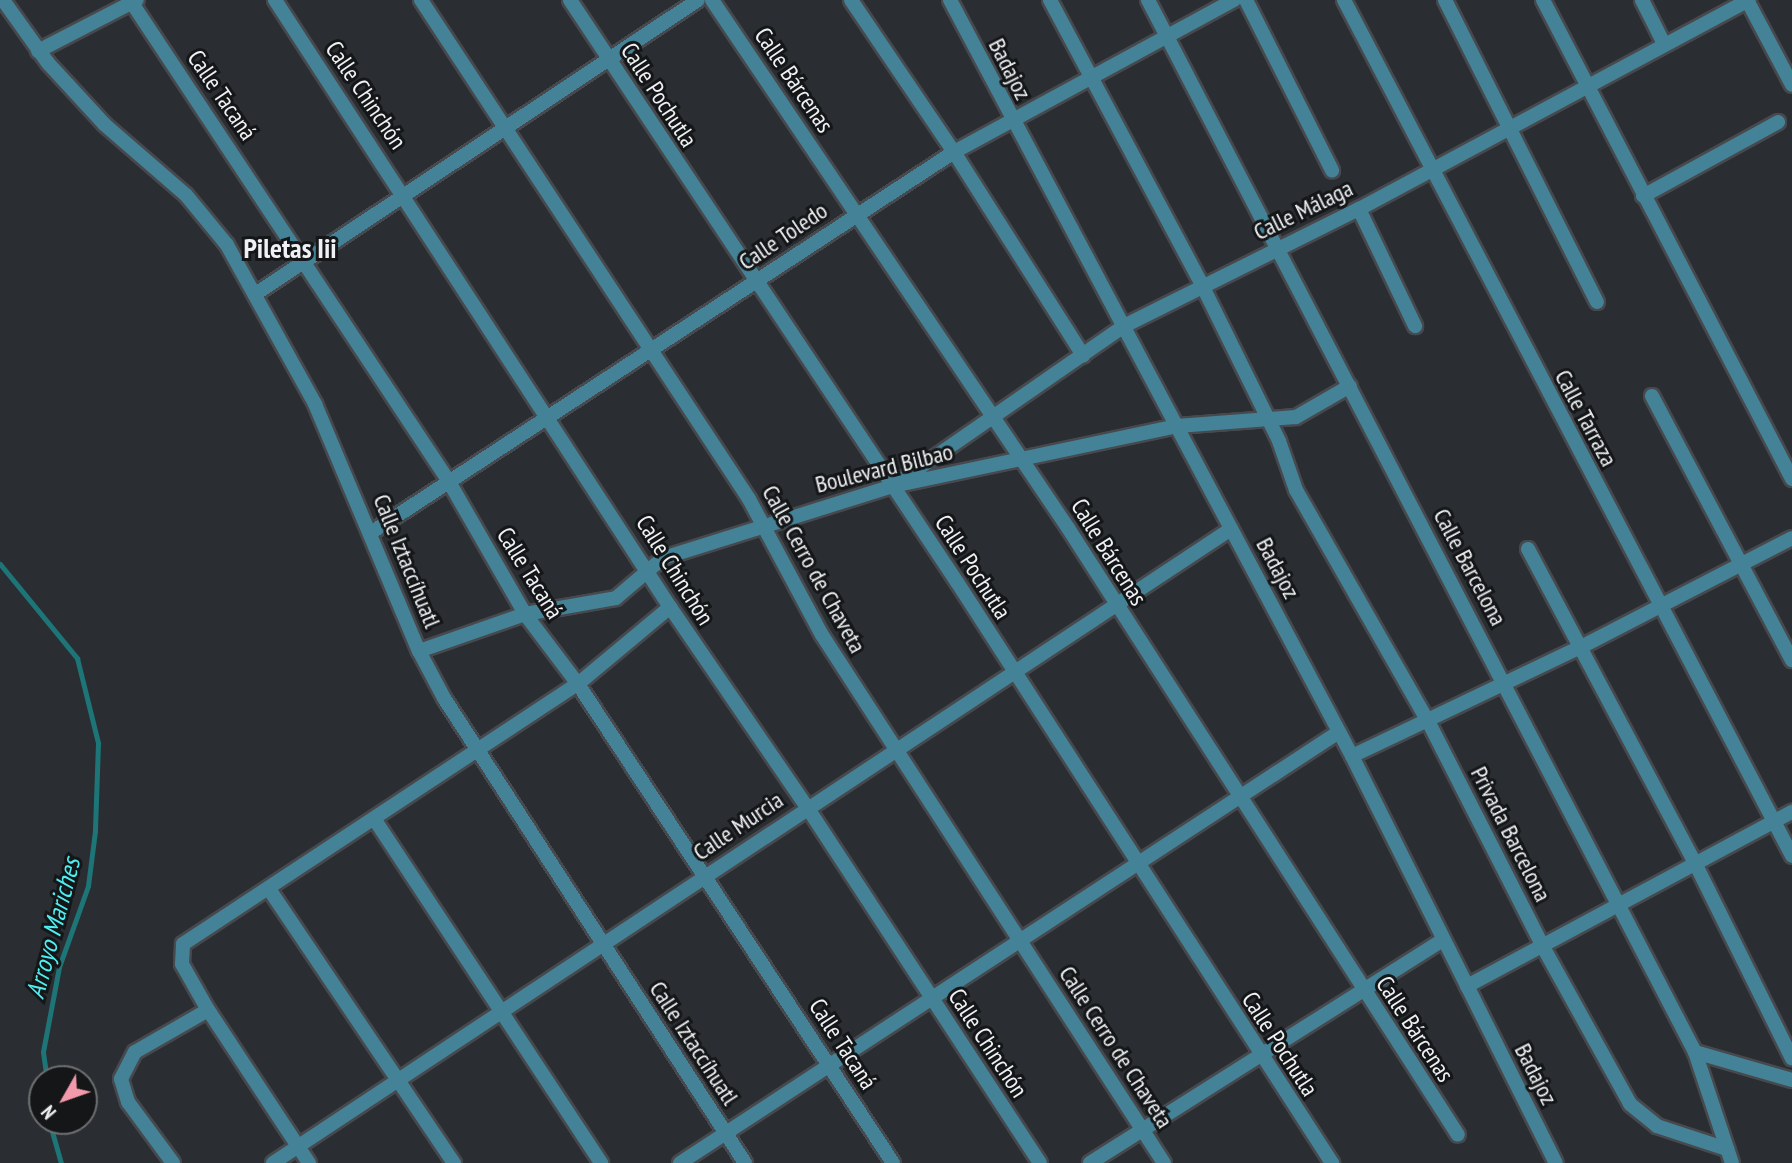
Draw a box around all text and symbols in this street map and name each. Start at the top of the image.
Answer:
street label: Calle Bárcenas [748,22,840,138]
street label: Badajoz [982,34,1038,104]
street label: Calle Chinchón [319,36,413,154]
street label: Calle Pochutla [615,38,703,152]
street label: Calle Tacaná [181,44,263,146]
street label: Calle Málaga [1249,174,1357,246]
street label: Calle Toledo [733,196,833,276]
district label: Piletas Iii [244,231,336,265]
street label: Calle Tarraza [1548,365,1624,471]
street label: Boulevard Bilbao [812,437,956,499]
street label: Calle Cerro de Chaveta [756,480,872,658]
street label: Calle Iztaccíhuatl [367,490,447,632]
street label: Calle Bárcenas [1065,493,1153,611]
street label: Calle Barcelona [1427,504,1513,630]
street label: Calle Chinchón [630,510,720,630]
street label: Calle Pochutla [929,510,1017,624]
street label: Calle Tacaná [490,522,570,624]
street label: Badajoz [1250,533,1306,603]
street label: Privada Barcelona [1465,762,1557,906]
street label: Calle Murcia [688,786,788,866]
water label: Arroyo Mariches [19,854,87,1002]
street label: Calle Cerro de Chaveta [1053,961,1179,1133]
street label: Calle Bárcenas [1370,971,1460,1087]
street label: Calle Iztaccíhuatl [643,976,745,1110]
street label: Calle Chinchón [942,983,1034,1103]
street label: Calle Pochutla [1236,987,1324,1101]
street label: Calle Tacaná [803,993,883,1095]
street label: Badajoz [1508,1039,1564,1109]
north arrow [28,1065,98,1135]
text: N [36,1101,61,1124]

